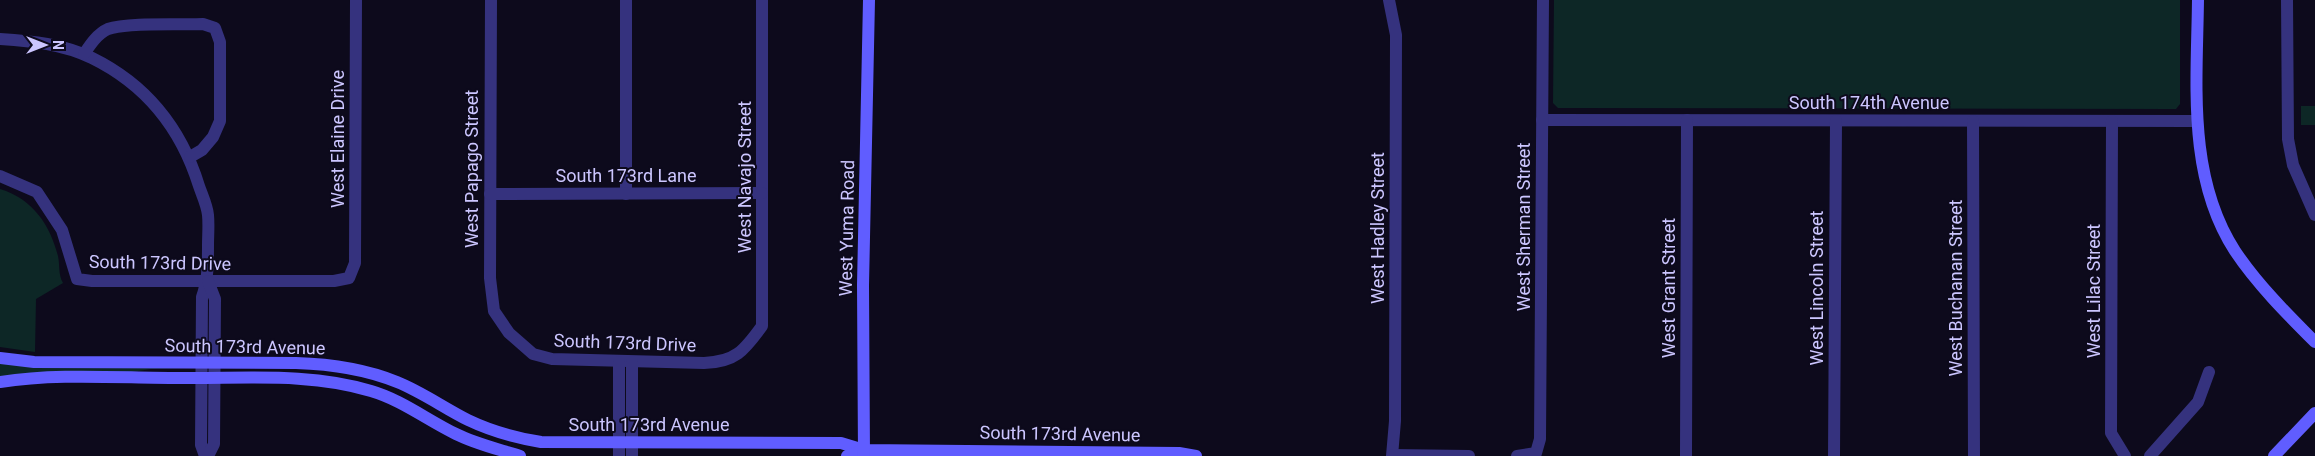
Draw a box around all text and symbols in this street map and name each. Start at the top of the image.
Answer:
north arrow [20,20,70,70]
text: N [50,40,66,50]
street label: West Elaine Drive [327,70,348,208]
street label: West Papago Street [461,90,482,248]
street label: South 174th Avenue [1789,92,1949,113]
street label: West Navajo Street [734,101,755,253]
street label: West Sherman Street [1513,143,1534,311]
street label: West Hadley Street [1367,152,1388,304]
street label: West Yuma Road [835,160,858,296]
street label: South 173rd Lane [555,165,697,186]
street label: West Buchanan Street [1945,200,1966,376]
street label: West Lincoln Street [1806,210,1827,365]
street label: West Grant Street [1658,218,1679,358]
street label: West Lilac Street [2083,224,2104,358]
street label: South 173rd Drive [89,251,231,274]
street label: South 173rd Drive [553,330,697,355]
street label: South 173rd Avenue [164,335,326,358]
street label: South 173rd Avenue [569,414,729,435]
street label: South 173rd Avenue [979,422,1141,445]

